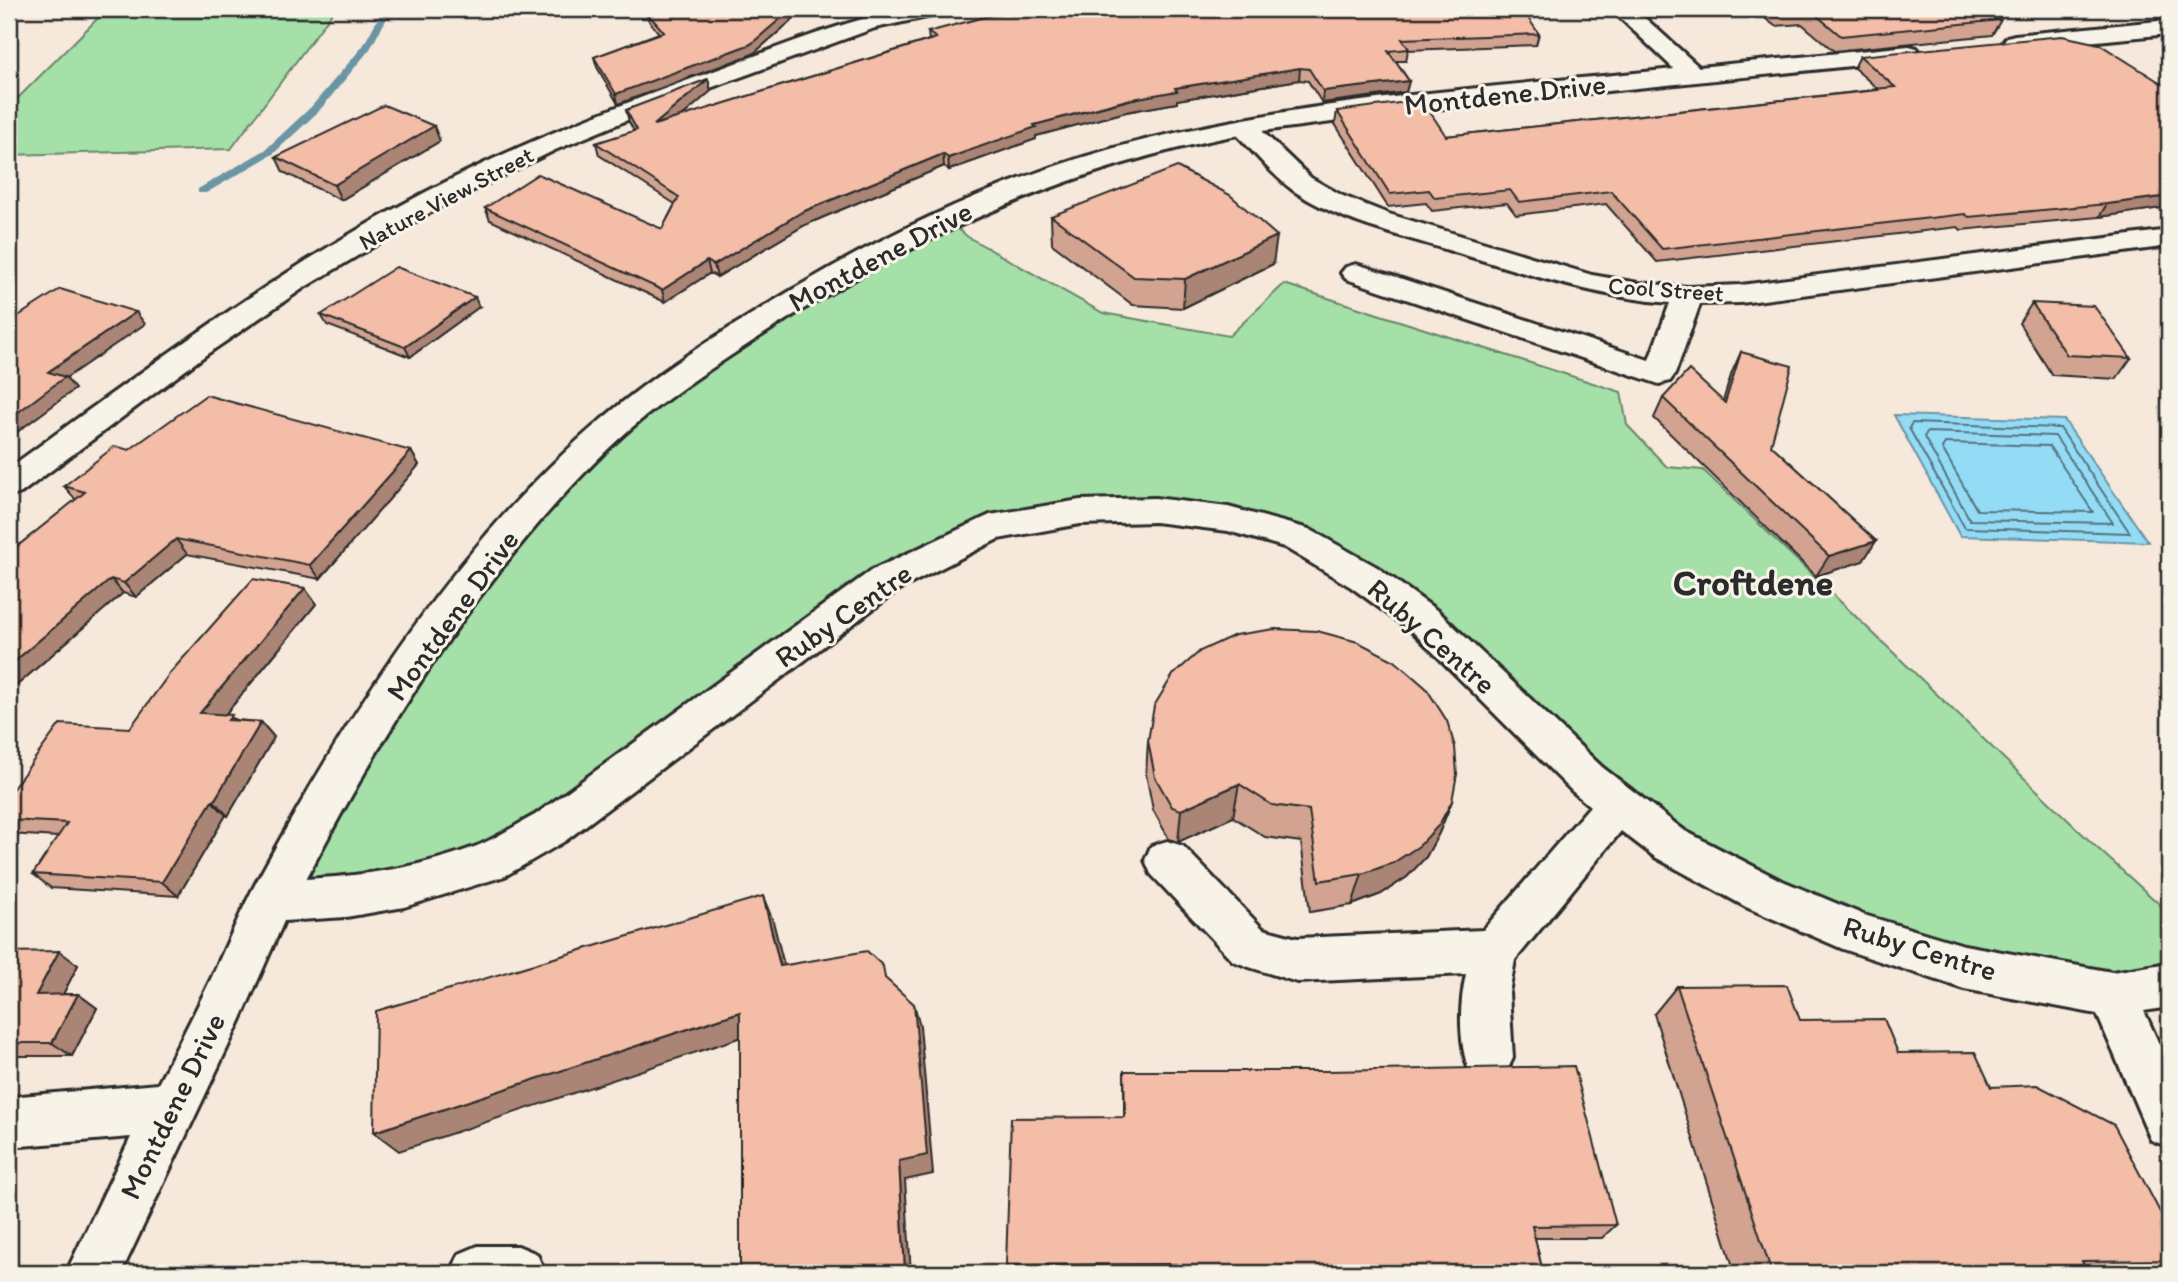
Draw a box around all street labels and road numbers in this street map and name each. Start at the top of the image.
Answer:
street label: Montdene Drive [1402,65,1608,123]
street label: Nature View Street [354,140,538,256]
street label: Montdene Drive [782,192,978,320]
street label: Cool Street [1607,270,1725,308]
street label: Montdene Drive [377,522,527,708]
street label: Ruby Centre [767,554,919,676]
street label: Ruby Centre [1360,570,1504,702]
street label: Ruby Centre [1839,907,2001,989]
street label: Montdene Drive [111,1007,233,1205]

